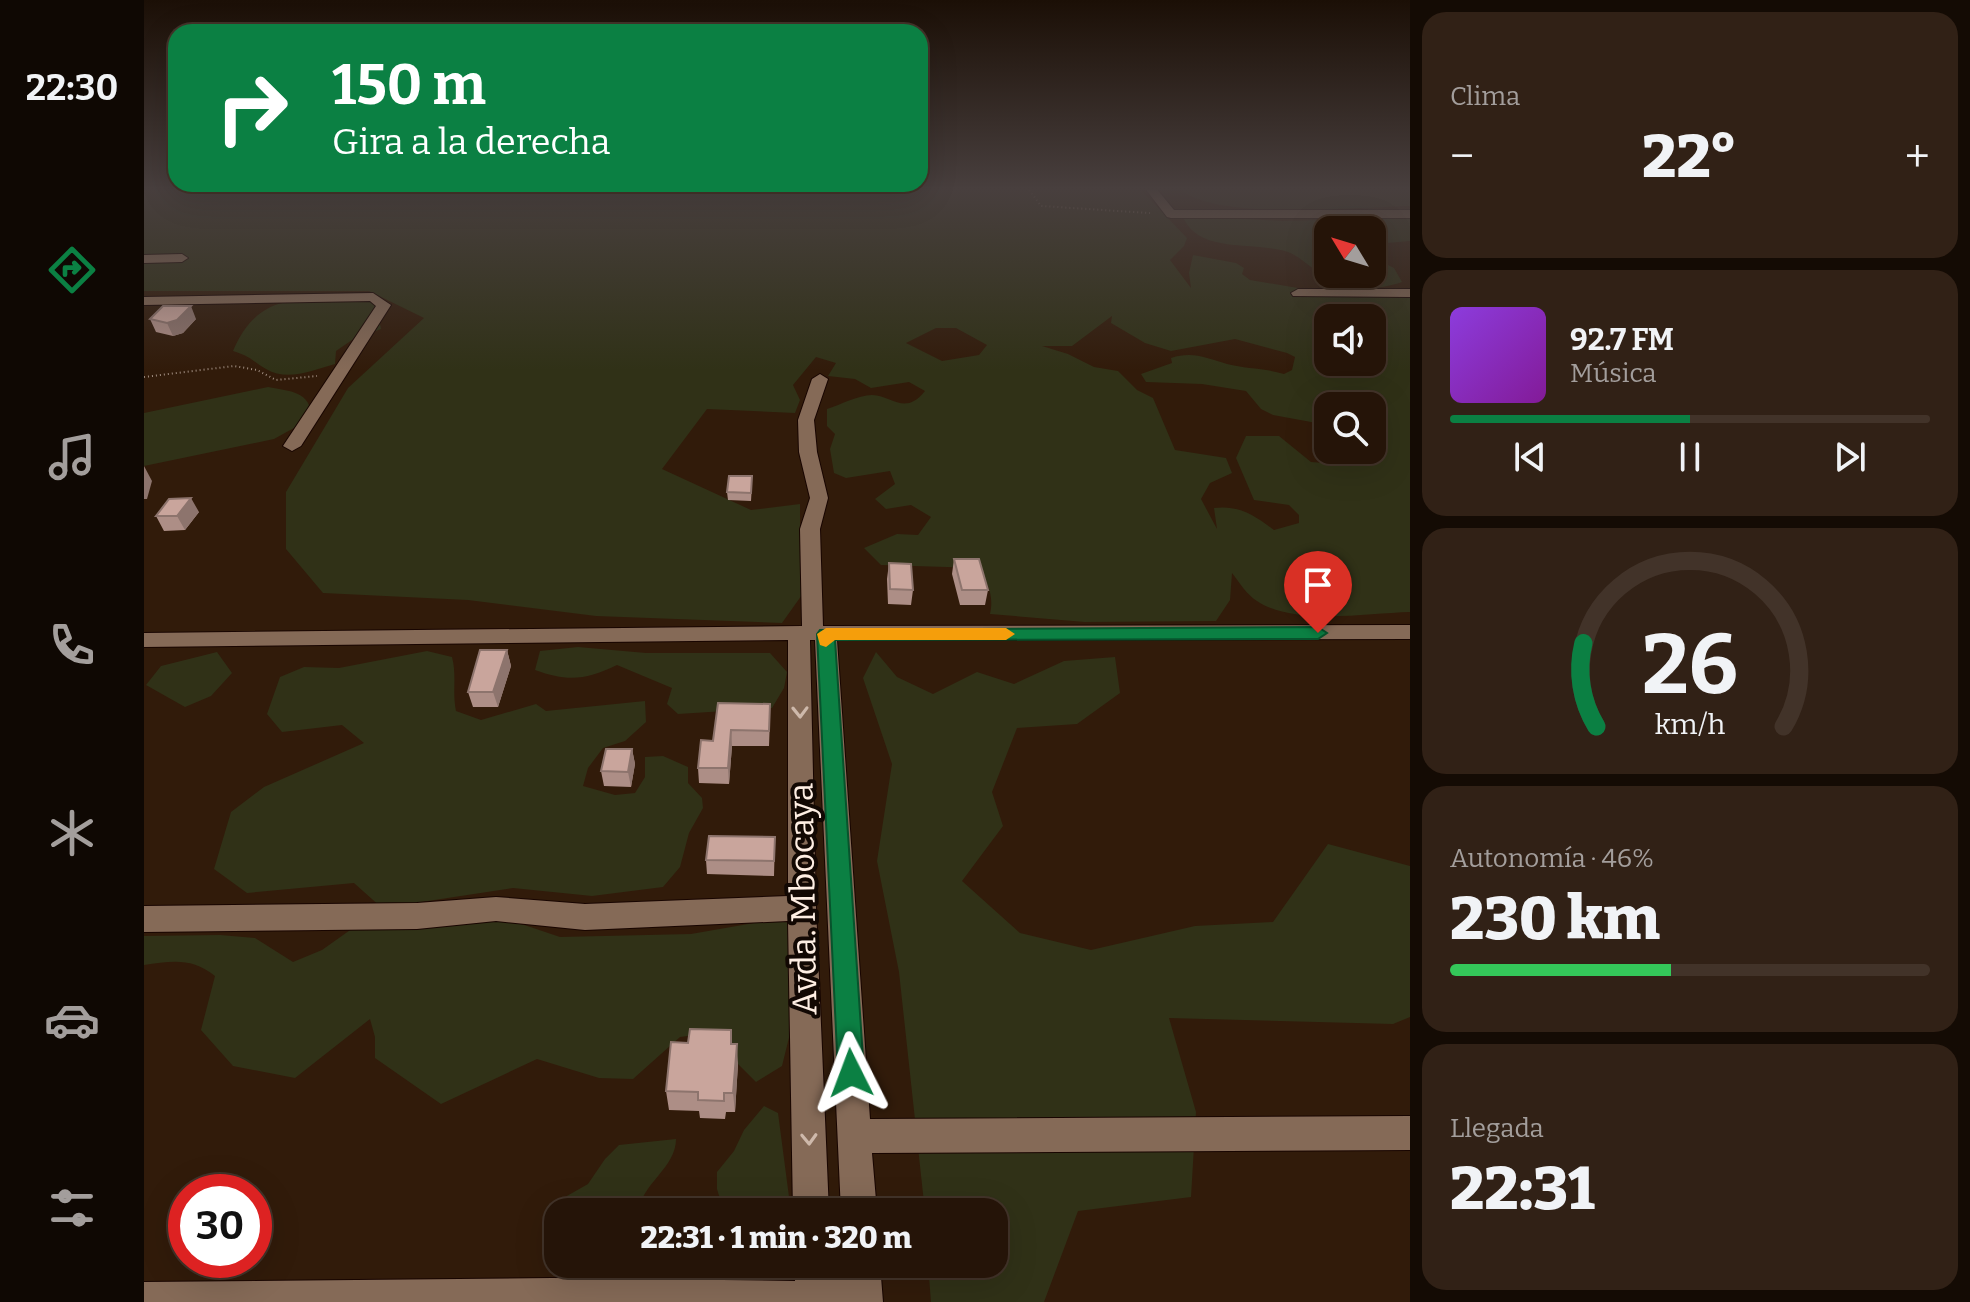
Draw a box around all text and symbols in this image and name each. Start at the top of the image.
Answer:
text: 150 m [332,52,486,119]
icon: right [200,56,304,160]
text: 22:30 [26,66,118,110]
text: Clima [1450,81,1520,112]
text: Gira a la derecha [332,120,610,164]
text: 22° [1642,121,1737,193]
text: − [1450,130,1474,183]
text: + [1905,130,1930,183]
north arrow [1314,216,1386,288]
map controls [1314,216,1386,464]
icon: directions [44,242,100,298]
button: sound [1314,304,1386,376]
text: 92.7 FM [1570,322,1674,358]
text: Música [1570,358,1657,389]
button: search [1314,392,1386,464]
icon: music [44,429,100,485]
icon: previous [1508,435,1552,479]
icon: pause [1668,435,1712,479]
icon: next [1828,435,1872,479]
pin [1284,551,1352,633]
icon: arrive [1296,563,1340,607]
text: 26 [1642,615,1738,715]
icon: phone [44,617,100,673]
one-way arrow [791,706,809,719]
text: km/h [1655,707,1726,742]
street label: Avda. Mbocaya [780,783,826,1015]
icon: climate [44,805,100,861]
text: Autonomía · 46% [1450,843,1654,874]
text: 230 km [1450,883,1660,955]
icon: car [44,992,100,1048]
position arrow [809,1031,893,1115]
text: Llegada [1450,1113,1544,1144]
one-way arrow [801,1133,818,1146]
text: 22:31 [1450,1153,1595,1225]
speed limit sign: 30 [168,1174,272,1278]
icon: filters [44,1180,100,1236]
text: 22:31 · 1 min · 320 m [641,1220,911,1256]

